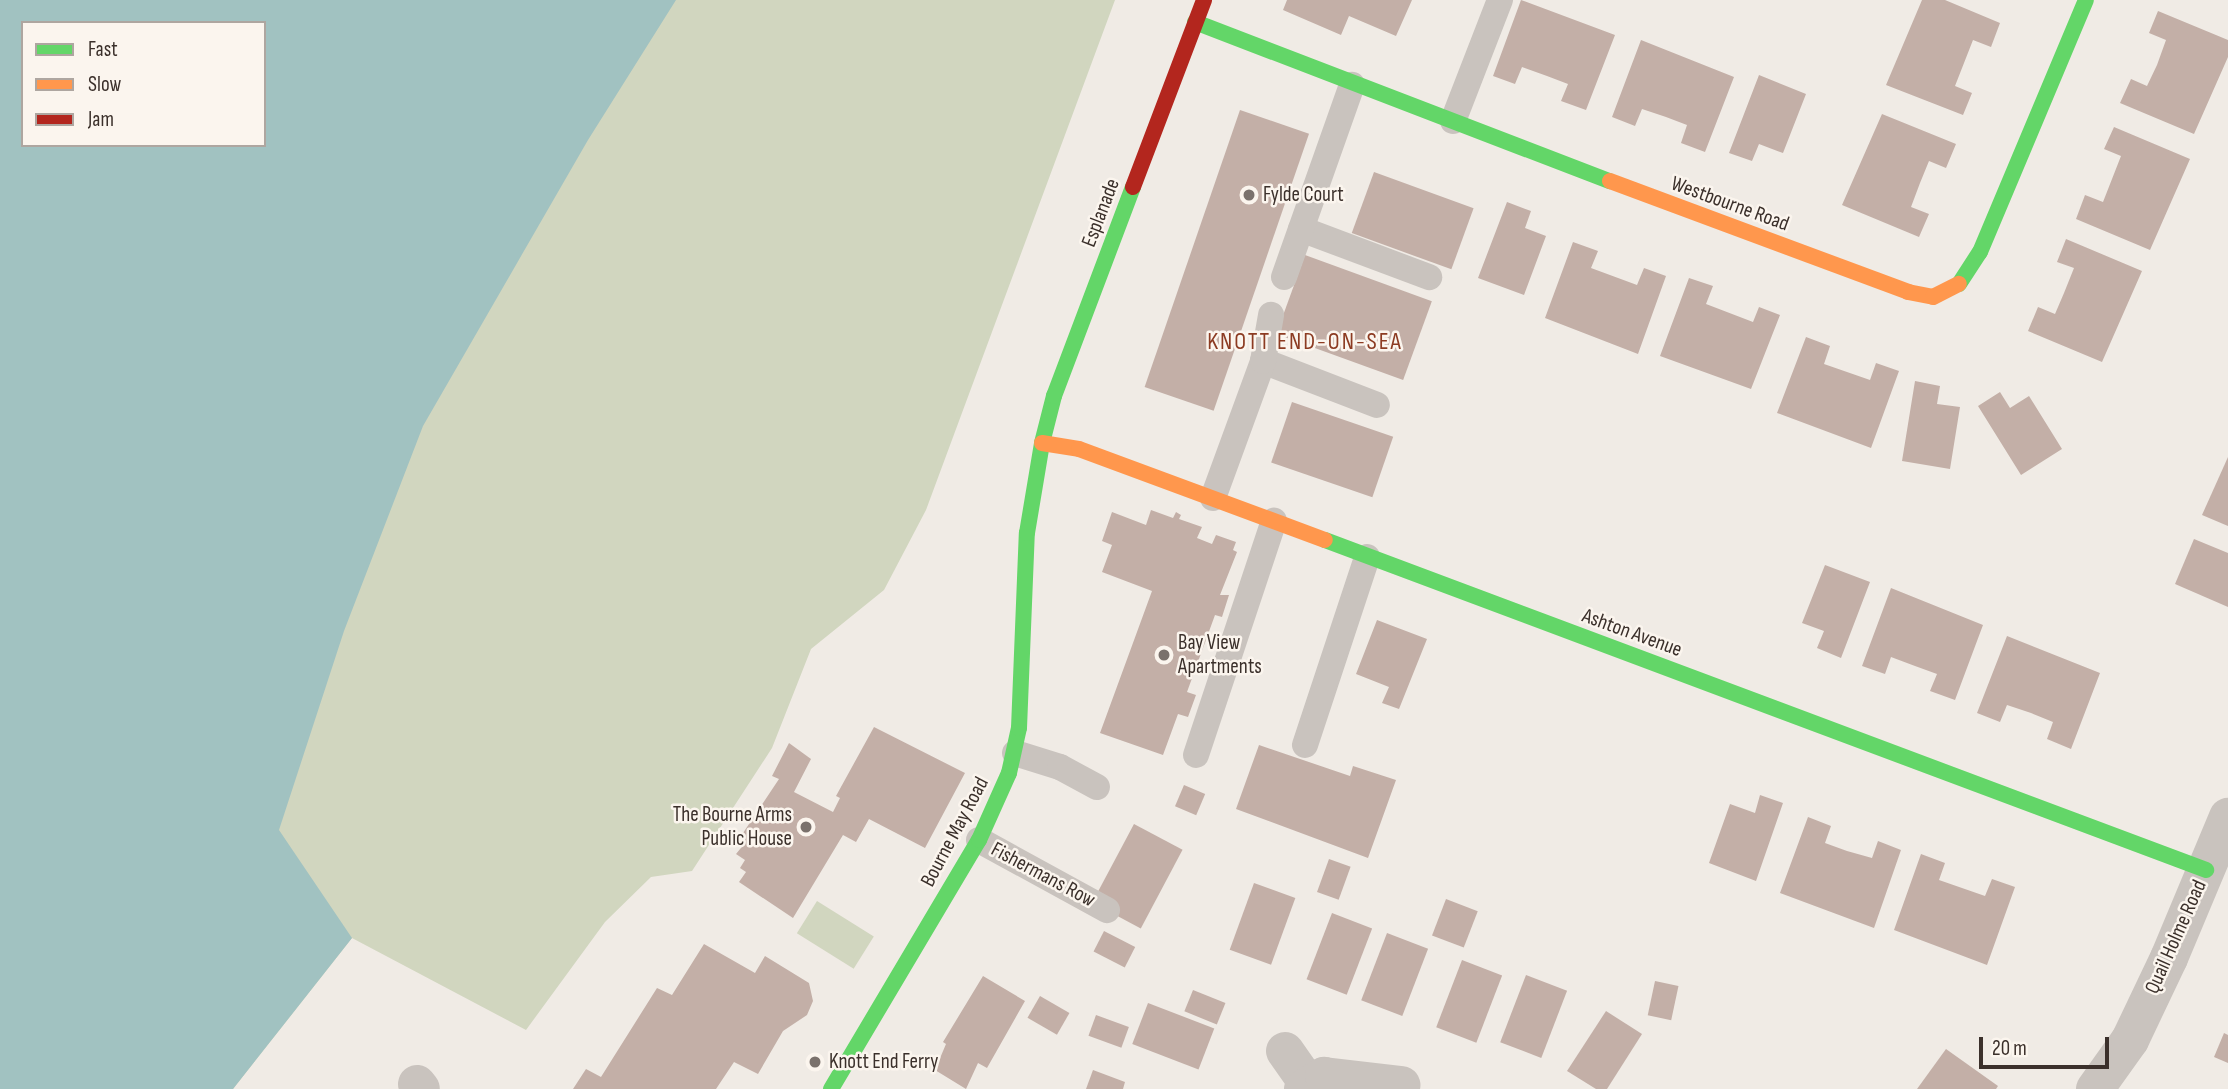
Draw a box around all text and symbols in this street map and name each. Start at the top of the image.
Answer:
legend [21,21,266,147]
text: Fast [88,37,118,62]
text: Slow [88,72,121,97]
text: Jam [88,107,114,132]
street label: Westbourne Road [1668,171,1792,237]
street label: Esplanade [1076,175,1126,251]
place label: Fylde Court [1263,182,1344,208]
marker: Fylde Court [1241,187,1257,203]
district label: KNOTT END-ON-SEA [1209,328,1401,356]
street label: Ashton Avenue [1579,603,1685,663]
place label: Bay View Apartments [1178,630,1262,680]
marker: Bay View Apartments [1156,647,1172,663]
street label: Bourne May Road [916,773,994,891]
place label: The Bourne Arms Public House [673,802,792,852]
marker: The Bourne Arms Public House [798,819,814,835]
street label: Fishermans Row [987,837,1099,913]
street label: Quail Holme Road [2140,876,2212,998]
scale bar [1983,1023,2112,1066]
text: 20 m [1992,1036,2027,1061]
place label: Knott End Ferry [829,1049,938,1075]
marker: Knott End Ferry [807,1054,823,1070]

